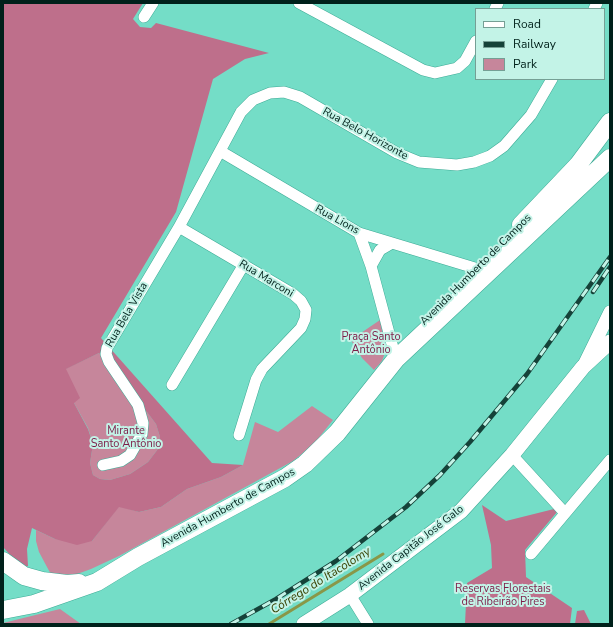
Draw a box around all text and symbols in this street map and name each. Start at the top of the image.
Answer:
legend [475,8,605,80]
text: Road [513,16,541,32]
text: Railway [513,36,556,52]
text: Park [513,56,537,72]
street label: Rua Belo Horizonte [320,105,410,163]
street label: Rua Lions [313,203,361,237]
street label: Avenida Humberto de Campos [418,212,534,328]
street label: Rua Marconi [236,258,296,300]
street label: Rua Bela Vista [103,280,151,350]
park label: Praça Santo Antônio [341,330,401,356]
park label: Mirante Santo Antônio [91,424,161,450]
street label: Avenida Humberto de Campos [159,465,297,551]
street label: Avenida Capitão José Galo [356,503,466,593]
water label: Córrego do Itacolomy [268,544,374,618]
park label: Reservas Florestais de Ribeirão Pires [455,582,551,608]

